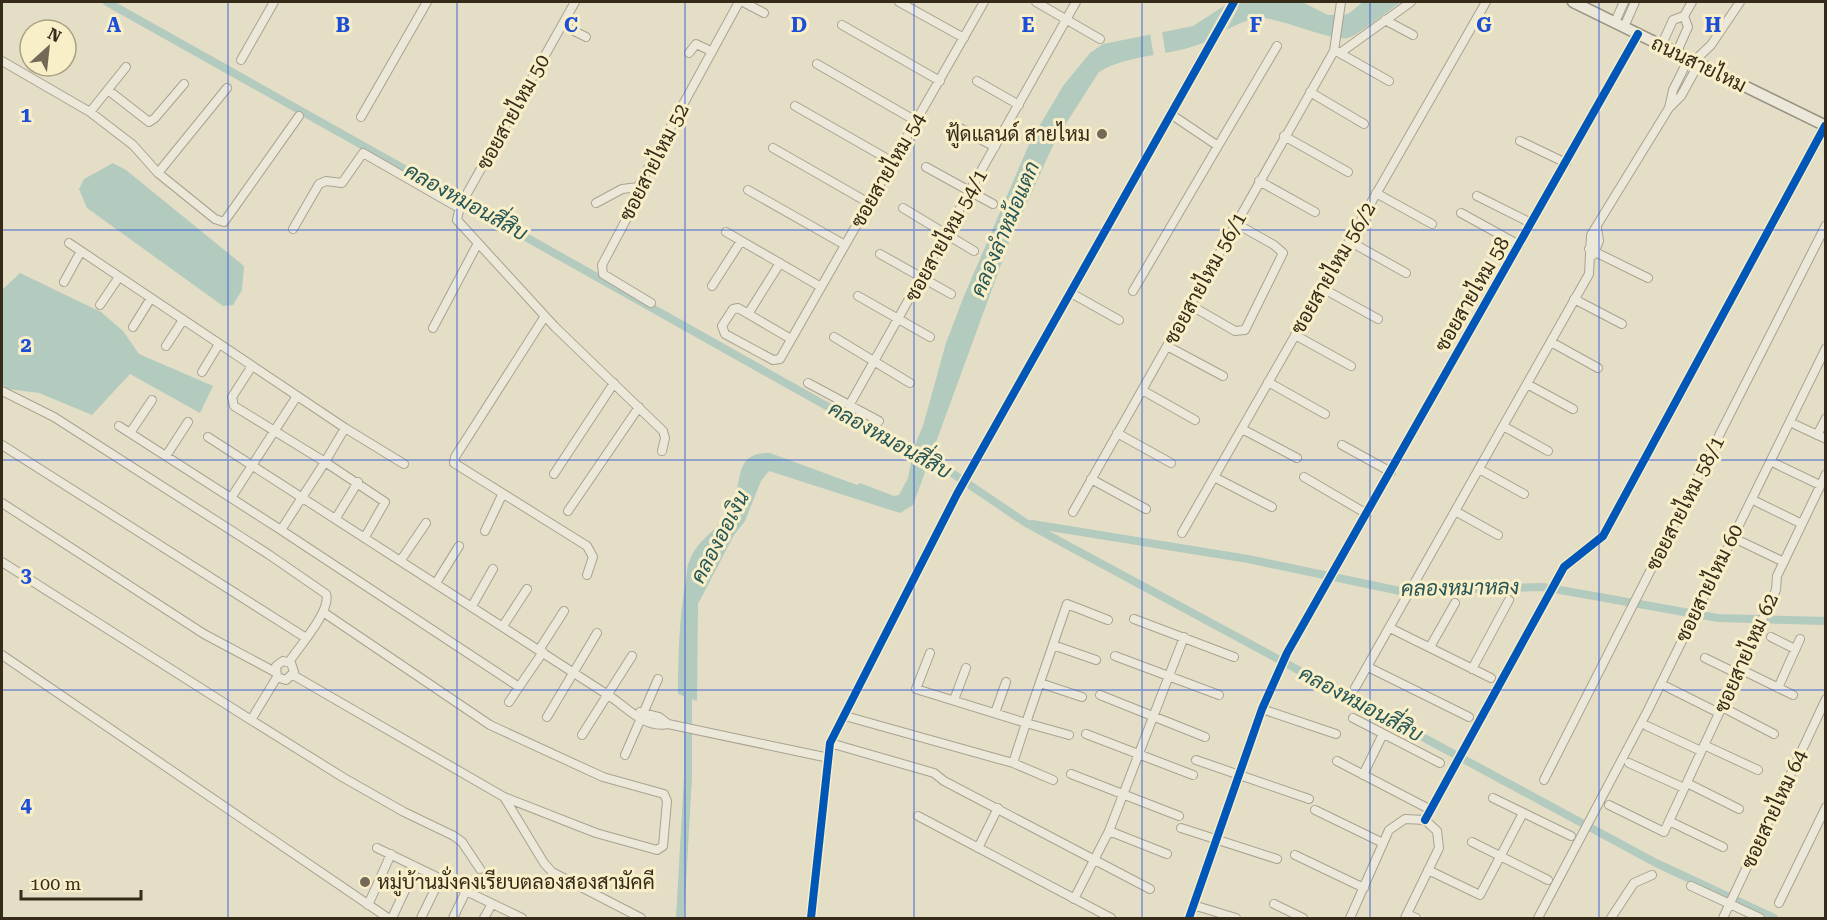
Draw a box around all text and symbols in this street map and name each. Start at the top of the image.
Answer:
text: A [107,13,122,37]
text: B [336,13,350,37]
text: C [564,13,578,37]
text: D [791,13,807,37]
text: E [1022,13,1035,37]
text: F [1250,13,1262,37]
text: G [1476,13,1492,37]
text: H [1705,13,1721,37]
north arrow [18,18,78,78]
text: N [45,24,64,46]
street label: ถนนสายไหม [1648,30,1751,97]
street label: ซอยสายไหม 50 [470,50,555,174]
street label: ซอยสายไหม 52 [613,99,694,225]
text: 1 [20,103,32,127]
street label: ซอยสายไหม 54 [845,107,931,232]
place label: ฟู้ดแลนด์ สายไหม [945,120,1090,149]
marker: ฟู้ดแลนด์ สายไหม [1095,127,1109,141]
water label: คลองหมอนสี่สิบ [400,151,536,246]
water label: คลองลำหม้อแตก [965,157,1044,300]
street label: ซอยสายไหม 54/1 [899,164,992,306]
street label: ซอยสายไหม 56/2 [1285,197,1380,338]
street label: ซอยสายไหม 56/1 [1158,207,1251,349]
street label: ซอยสายไหม 58 [1429,232,1515,356]
text: 2 [20,333,32,357]
water label: คลองหมอนสี่สิบ [824,389,960,484]
street label: ซอยสายไหม 58/1 [1640,431,1729,574]
water label: คลองออเงิน [686,486,755,587]
street label: ซอยสายไหม 60 [1669,520,1748,646]
text: 3 [20,563,32,587]
water label: คลองหมาหลง [1401,575,1519,601]
street label: ซอยสายไหม 62 [1708,589,1783,717]
water label: คลองหมอนสี่สิบ [1295,654,1431,747]
street label: ซอยสายไหม 64 [1735,745,1812,872]
text: 4 [20,793,32,817]
scale bar [21,863,141,901]
place label: หมู่บ้านมั่งคงเรียบตลองสองสามัคคี [377,866,655,897]
text: 100 m [30,873,81,894]
marker: หมู่บ้านมั่งคงเรียบตลองสองสามัคคี [358,875,372,889]

